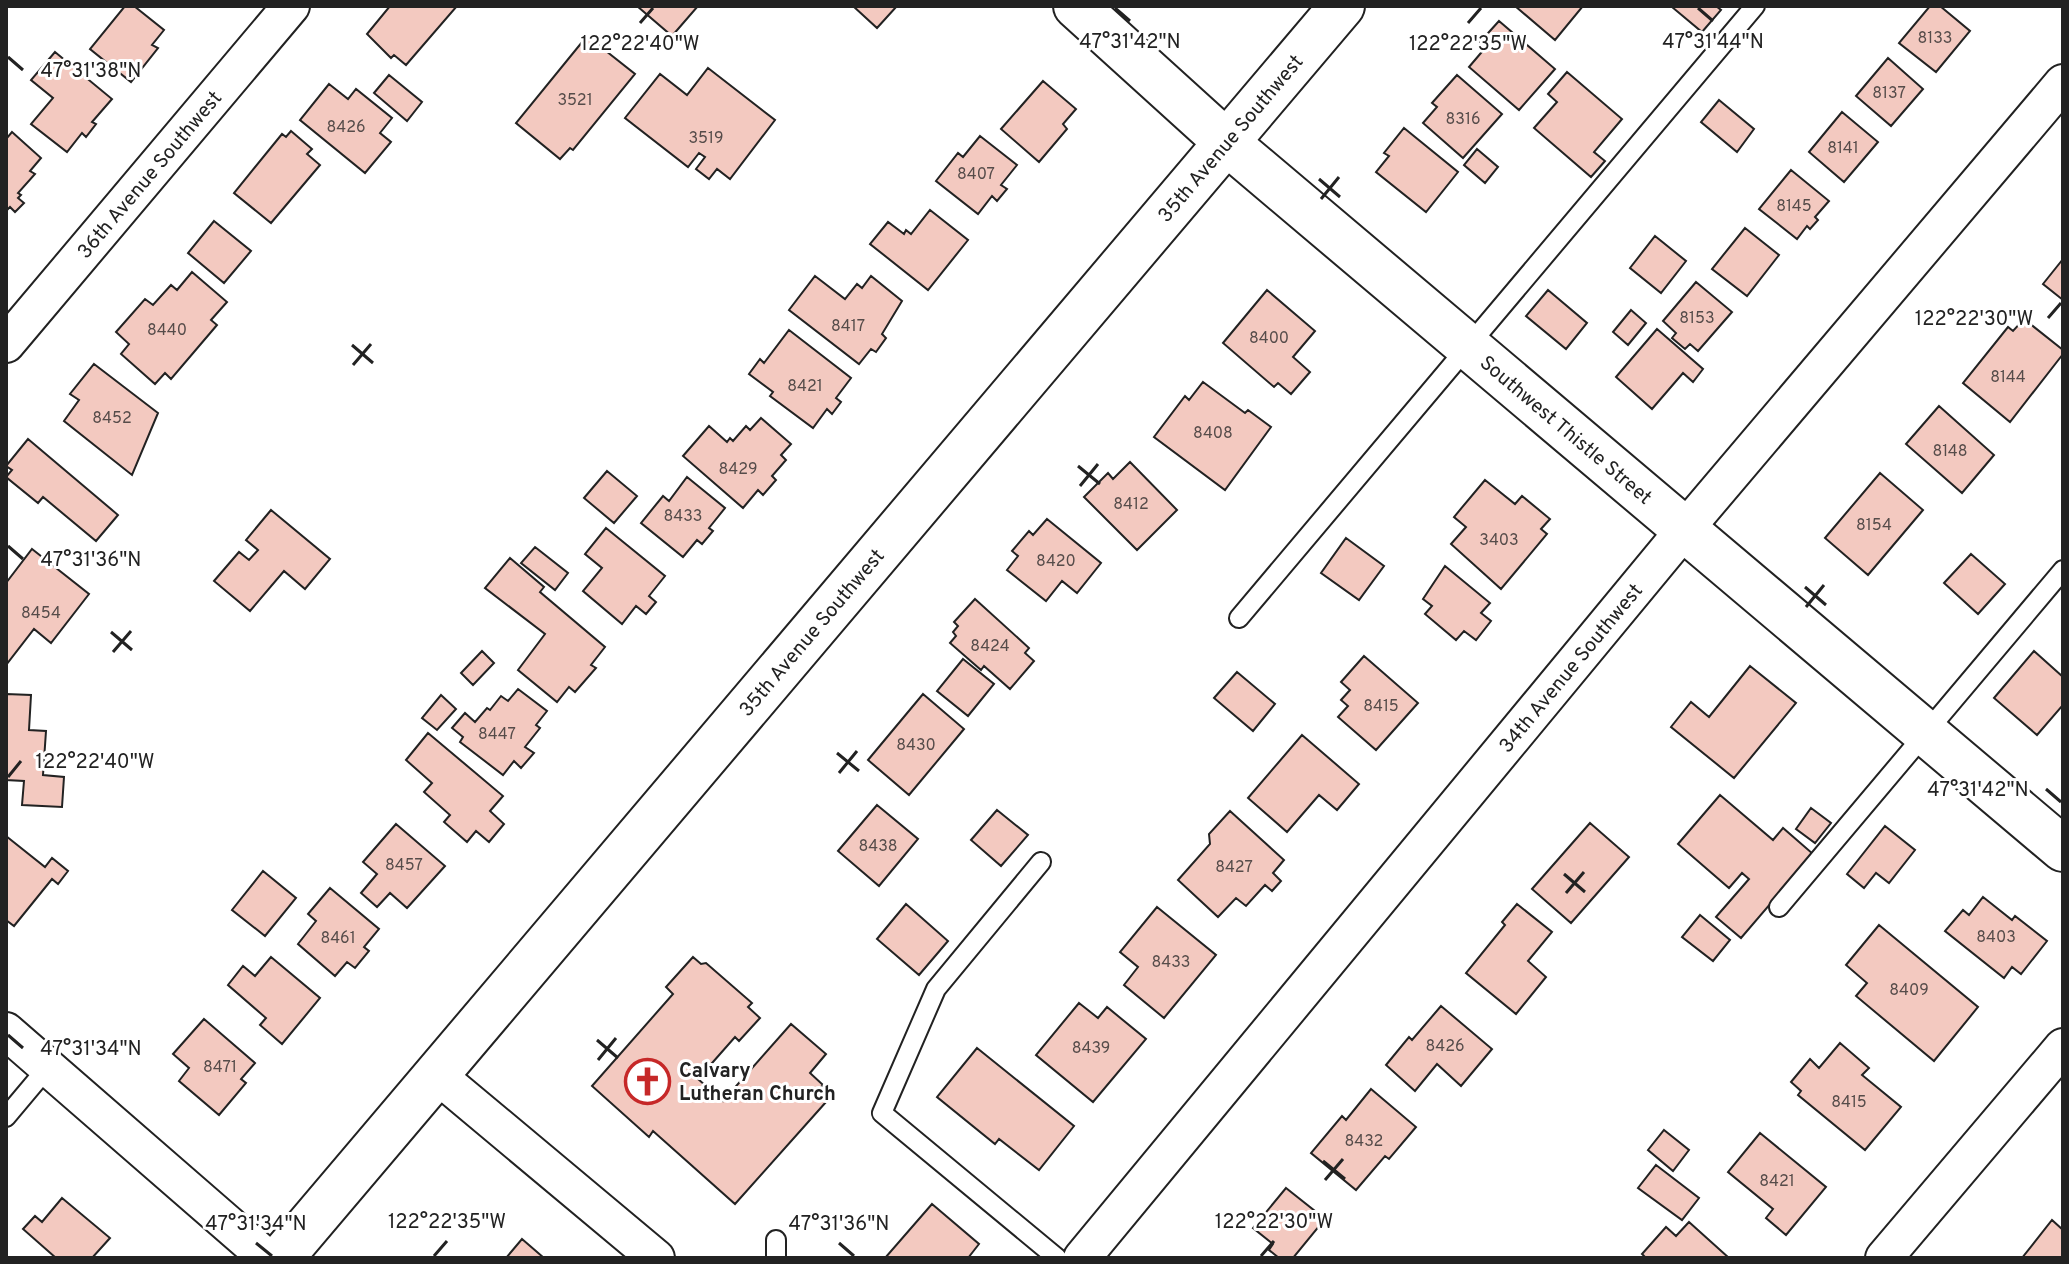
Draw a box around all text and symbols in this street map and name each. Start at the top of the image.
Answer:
house number: 8133 [1918,29,1952,49]
text: 47°31'42"N [1079,30,1181,56]
text: 47°31'44"N [1662,30,1764,56]
text: 122°22'40"W [581,32,700,58]
text: 122°22'35"W [1409,32,1527,58]
street label: 35th Avenue Southwest [1153,50,1310,229]
text: 47°31'38"N [40,59,142,85]
house number: 8137 [1872,84,1906,104]
street label: 36th Avenue Southwest [72,86,229,265]
house number: 3521 [557,91,593,111]
house number: 8316 [1446,110,1480,130]
house number: 8426 [326,118,366,138]
house number: 3519 [688,129,724,149]
house number: 8141 [1827,139,1859,159]
house number: 8407 [957,165,995,185]
house number: 8145 [1776,197,1812,217]
text: 122°22'30"W [1915,307,2033,333]
house number: 8153 [1679,309,1715,329]
house number: 8417 [831,317,865,337]
house number: 8440 [147,321,187,341]
house number: 8400 [1249,329,1289,349]
street label: Southwest Thistle Street [1473,351,1657,511]
house number: 8144 [1990,368,2026,388]
house number: 8421 [787,377,823,397]
house number: 8452 [92,409,132,429]
house number: 8408 [1193,424,1233,444]
house number: 8148 [1932,442,1968,462]
house number: 8429 [718,460,758,480]
house number: 8412 [1113,495,1149,515]
house number: 8433 [664,507,702,527]
house number: 8154 [1856,516,1892,536]
house number: 3403 [1479,531,1519,551]
street label: 35th Avenue Southwest [734,544,891,723]
text: 47°31'36"N [41,548,141,574]
house number: 8420 [1036,552,1076,572]
street label: 34th Avenue Southwest [1494,579,1649,759]
house number: 8454 [21,604,61,624]
house number: 8424 [970,637,1010,657]
house number: 8415 [1363,697,1399,717]
house number: 8447 [478,725,516,745]
house number: 8430 [896,736,936,756]
text: 122°22'40"W [36,750,155,776]
text: 47°31'42"N [1927,778,2029,804]
house number: 8438 [858,837,898,857]
house number: 8457 [385,856,423,876]
house number: 8427 [1215,858,1253,878]
house number: 8403 [1976,928,2016,948]
house number: 8461 [320,929,356,949]
house number: 8433 [1152,953,1190,973]
house number: 8409 [1889,981,1929,1001]
text: 47°31'34"N [40,1037,142,1063]
house number: 8426 [1425,1037,1465,1057]
house number: 8439 [1072,1039,1110,1059]
house number: 8471 [203,1058,237,1078]
church icon: Calvary Lutheran Church [624,1058,672,1106]
place label: Calvary Lutheran Church [679,1059,836,1108]
house number: 8415 [1831,1093,1867,1113]
house number: 8432 [1345,1132,1383,1152]
house number: 8421 [1759,1172,1795,1192]
text: 122°22'35"W [388,1210,506,1236]
text: 122°22'30"W [1215,1210,1333,1236]
text: 47°31'34"N [205,1212,307,1238]
text: 47°31'36"N [789,1212,889,1238]

